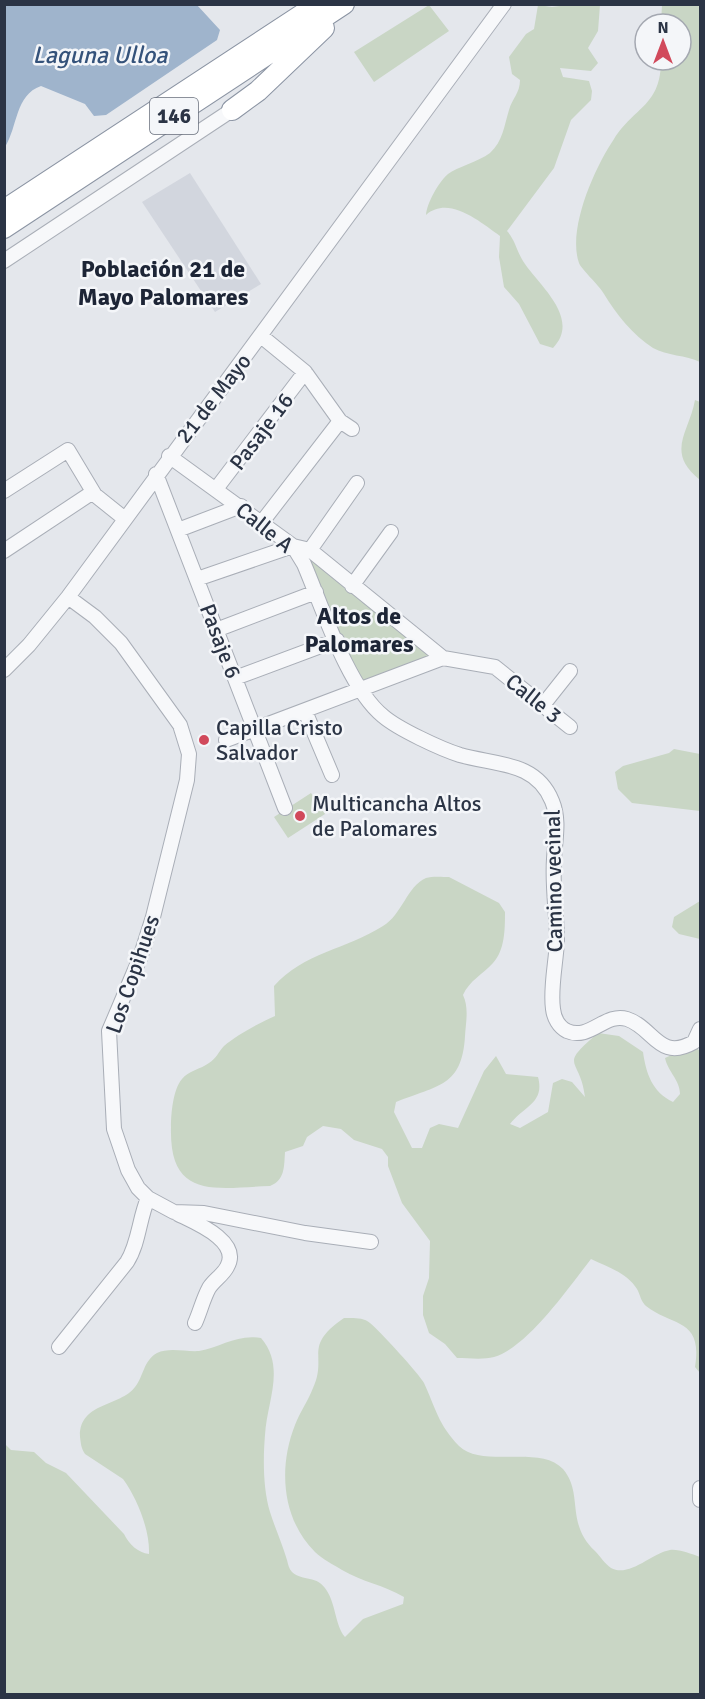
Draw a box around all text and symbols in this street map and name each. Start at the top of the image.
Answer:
north arrow [633,12,693,72]
text: N [657,18,669,38]
water label: Laguna Ulloa [33,40,168,70]
road number: 146 [150,98,198,134]
district label: Población 21 de Mayo Palomares [78,254,249,312]
street label: 21 de Mayo [170,348,257,448]
street label: Pasaje 16 [224,387,299,475]
street label: Calle A [231,496,299,559]
street label: Pasaje 6 [194,600,247,682]
district label: Altos de Palomares [304,601,414,659]
street label: Calle 3 [500,668,567,729]
place label: Capilla Cristo Salvador [216,714,343,766]
marker: Capilla Cristo Salvador [197,733,211,747]
place label: Multicancha Altos de Palomares [312,790,482,842]
marker: Multicancha Altos de Palomares [293,809,307,823]
street label: Camino vecinal [539,809,568,953]
street label: Los Copihues [100,911,165,1037]

